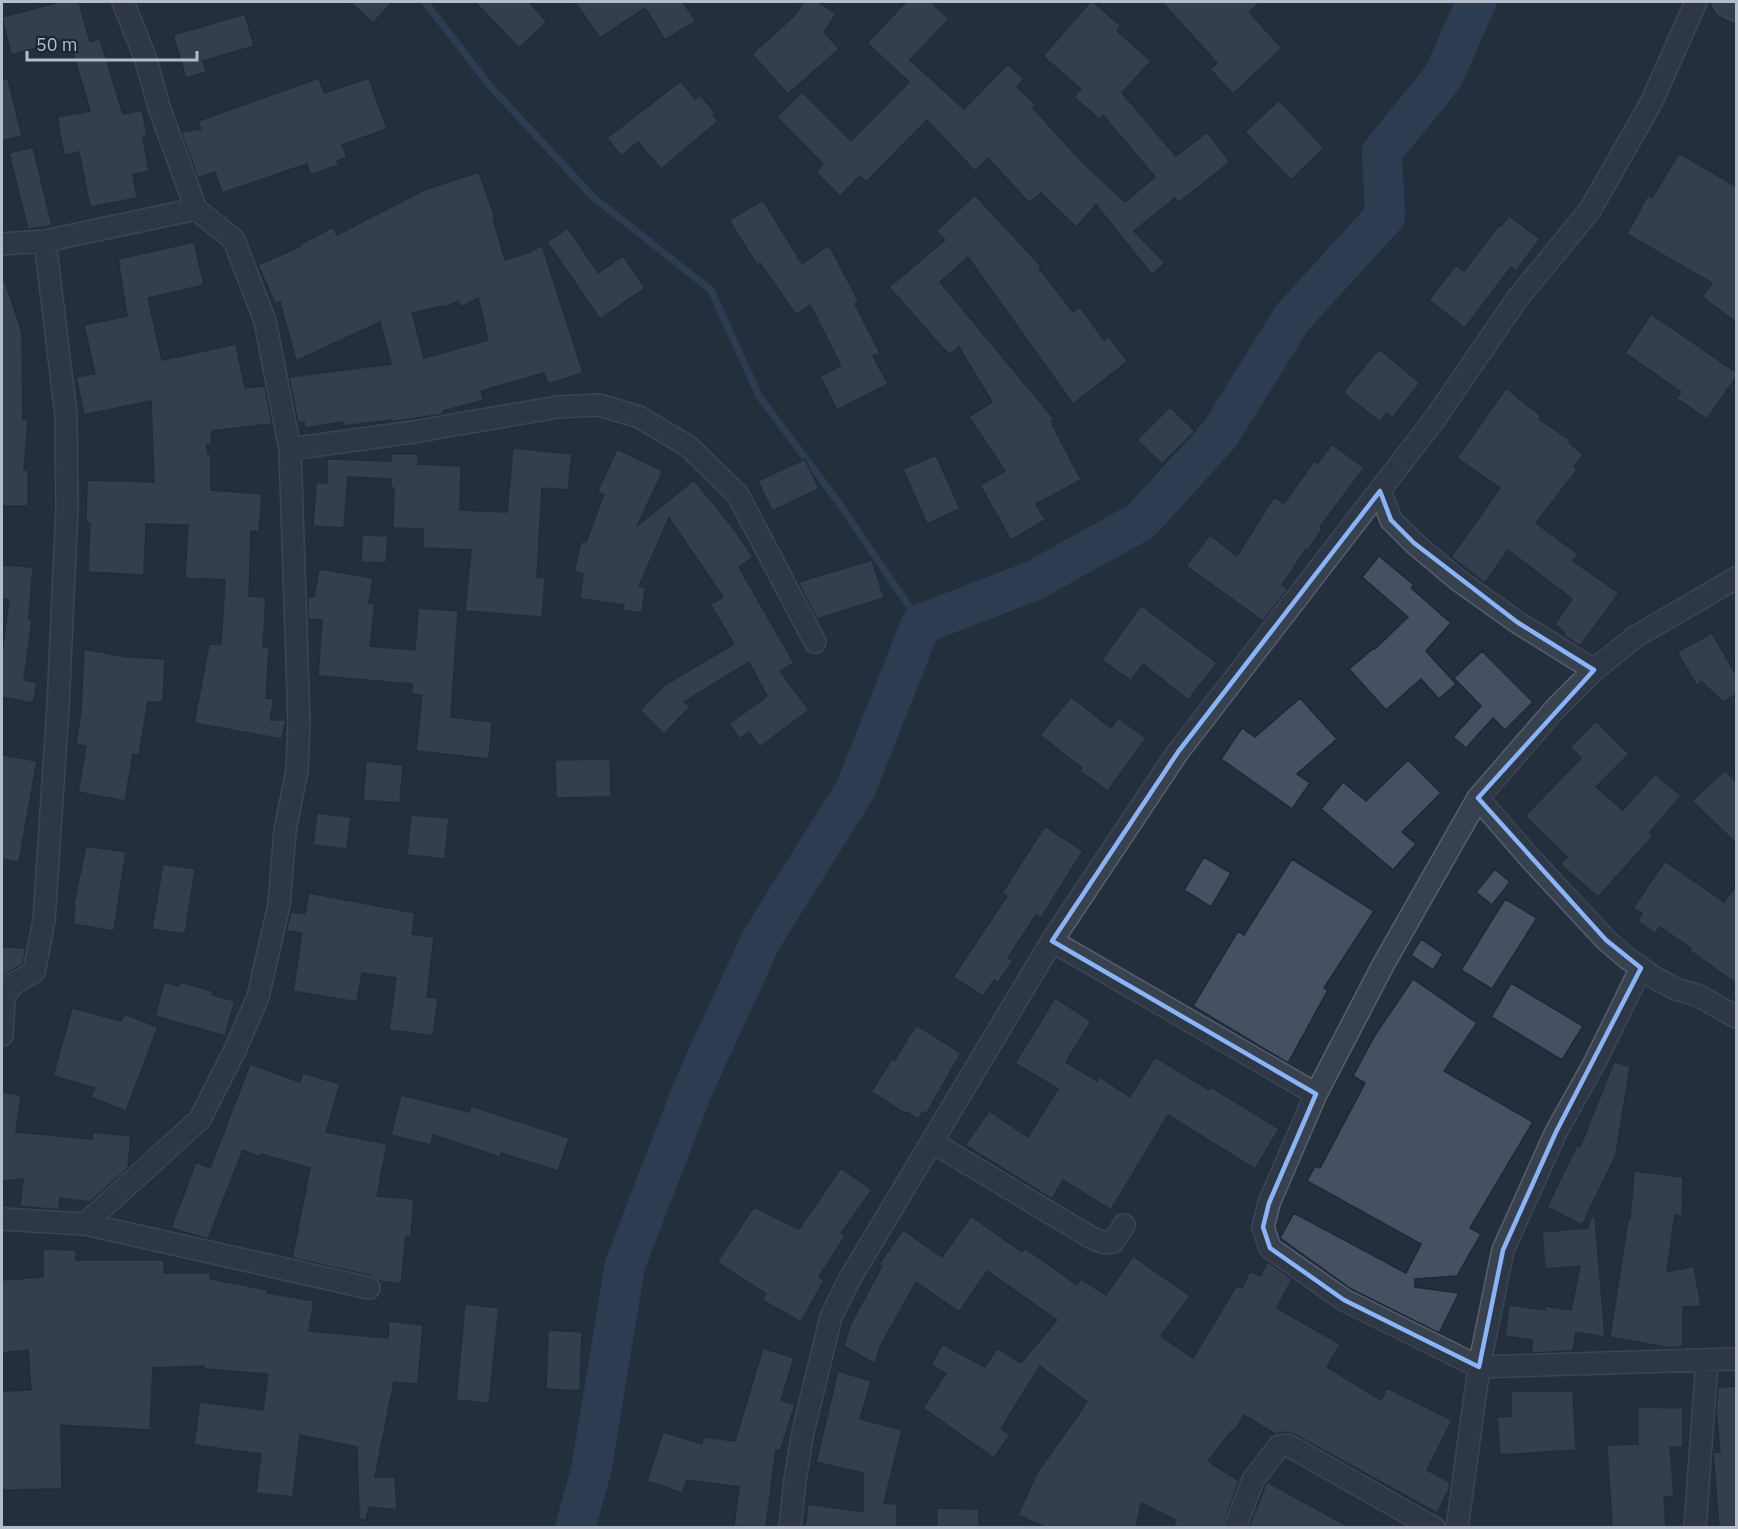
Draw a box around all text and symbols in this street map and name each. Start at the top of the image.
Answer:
scale bar [27,24,196,62]
text: 50 m [36,33,78,56]

